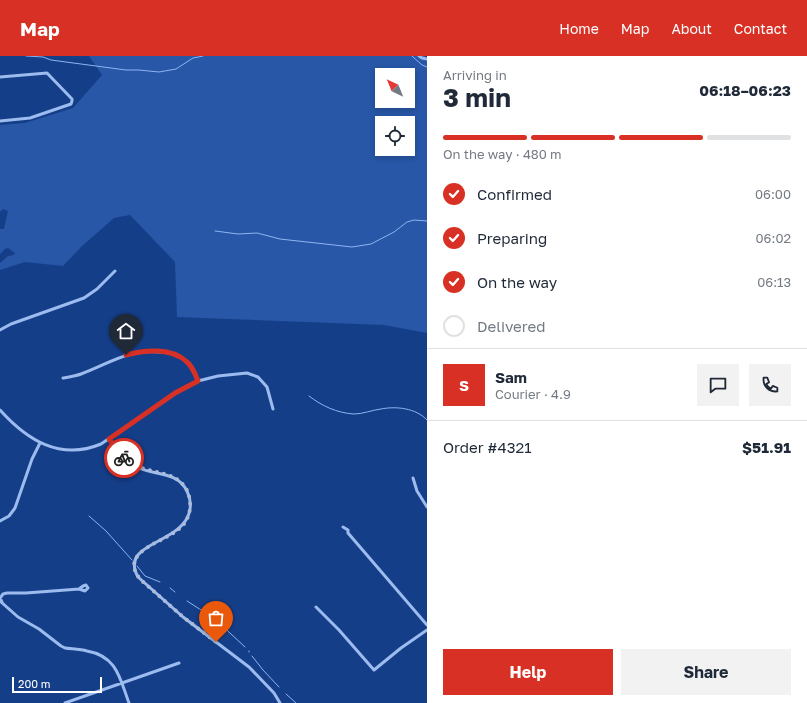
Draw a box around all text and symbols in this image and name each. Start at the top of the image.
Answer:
text: Map [20,17,60,40]
text: Home [559,20,599,37]
text: Map [621,20,649,37]
text: About [671,20,712,37]
text: Contact [734,20,787,37]
text: Arriving in [443,67,507,83]
north arrow [375,68,415,108]
map controls [375,68,415,156]
text: 06:18–06:23 [699,81,791,99]
text: 3 min [443,82,511,113]
button: locate [375,116,415,156]
text: On the way · 480 m [443,146,562,162]
icon: check [443,183,465,205]
text: Confirmed [477,185,552,203]
text: 06:00 [755,186,791,202]
icon: check [443,227,465,249]
text: Preparing [477,229,547,247]
text: 06:02 [756,230,791,246]
icon: check [443,271,465,293]
text: On the way [477,273,557,291]
text: 06:13 [757,274,791,290]
pin [109,314,143,355]
text: Delivered [477,317,545,335]
icon: home [115,320,137,342]
button: chat [697,364,739,406]
button: phone [749,364,791,406]
text: Sam [495,368,527,386]
text: S [459,376,469,394]
text: Courier · 4.9 [495,386,571,402]
courier [104,438,144,478]
text: Order #4321 [443,438,531,456]
text: $51.91 [742,438,791,456]
icon: bike [113,447,135,469]
pin [199,601,233,642]
icon: bag [205,607,227,629]
button: Help [443,649,613,695]
button: Share [621,649,791,695]
scale bar [12,675,102,694]
text: 200 m [18,677,51,690]

